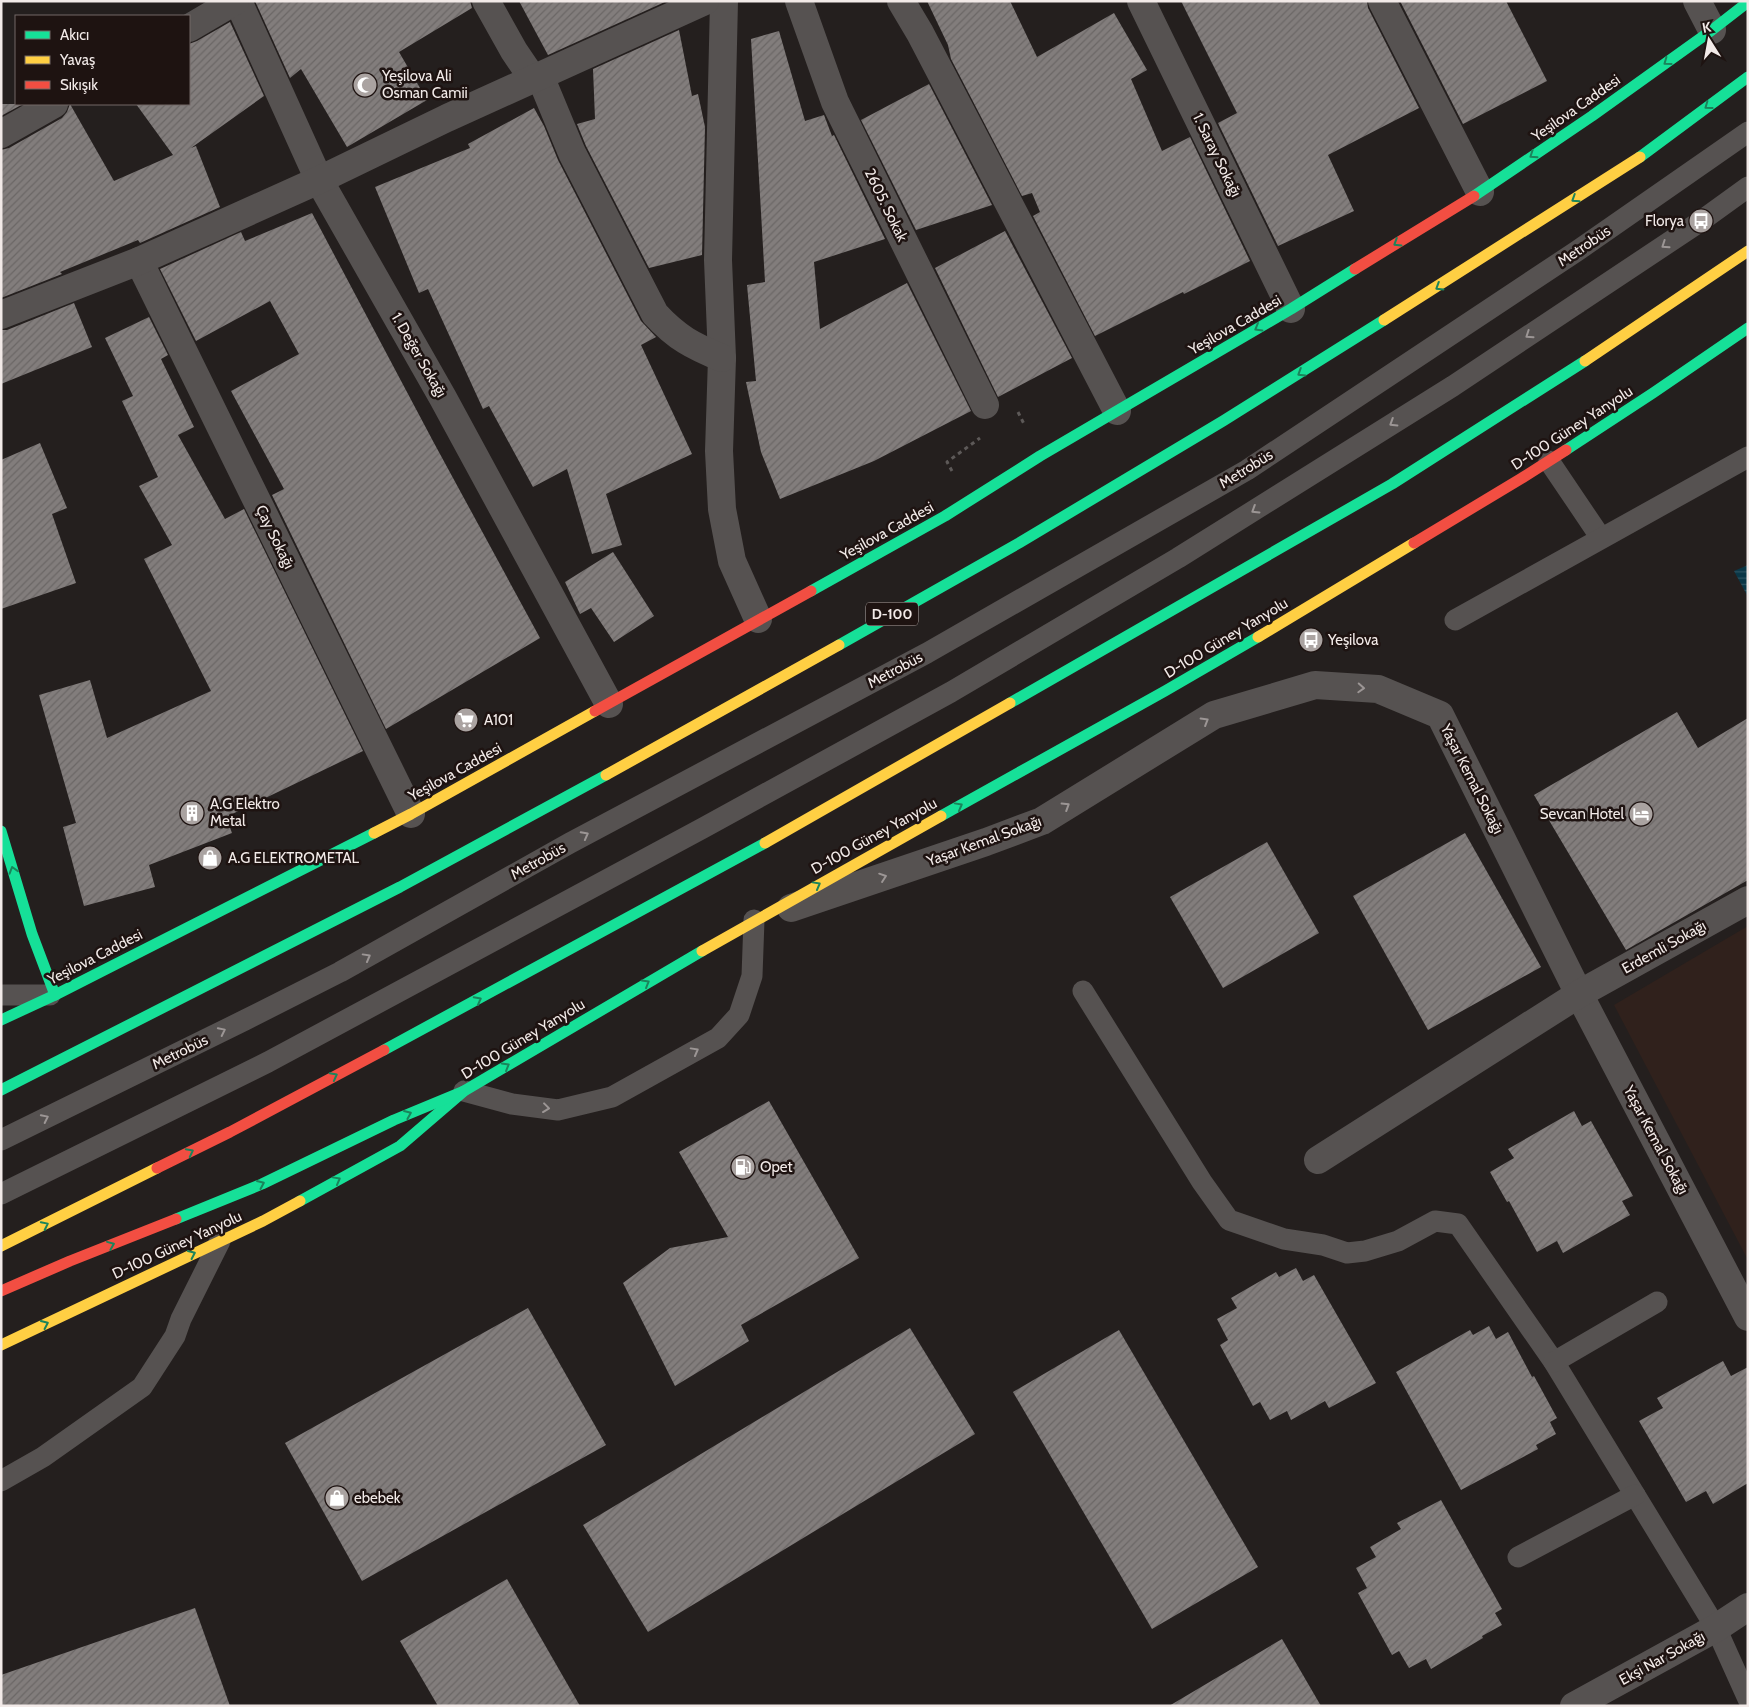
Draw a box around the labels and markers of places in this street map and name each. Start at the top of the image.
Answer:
place label: Yeşilova Ali Osman Camii [381,67,468,102]
mosque icon: Yeşilova Ali Osman Camii [352,72,378,98]
bus stop icon: Florya [1688,208,1714,234]
place label: Florya [1645,212,1685,230]
bus stop icon: Yeşilova [1298,627,1324,653]
place label: Yeşilova [1327,631,1379,649]
supermarket icon: A101 [453,707,479,733]
place label: A101 [484,711,513,729]
place label: A.G Elektro Metal [210,795,280,830]
building icon: A.G Elektro Metal [179,800,205,826]
hotel icon: Sevcan Hotel [1628,801,1654,827]
place label: Sevcan Hotel [1540,805,1624,823]
shop icon: A.G ELEKTROMETAL [197,845,223,871]
place label: A.G ELEKTROMETAL [228,849,360,867]
fuel station icon: Opet [730,1154,756,1180]
place label: Opet [760,1158,793,1176]
shop icon: ebebek [324,1485,350,1511]
place label: ebebek [354,1489,401,1507]

